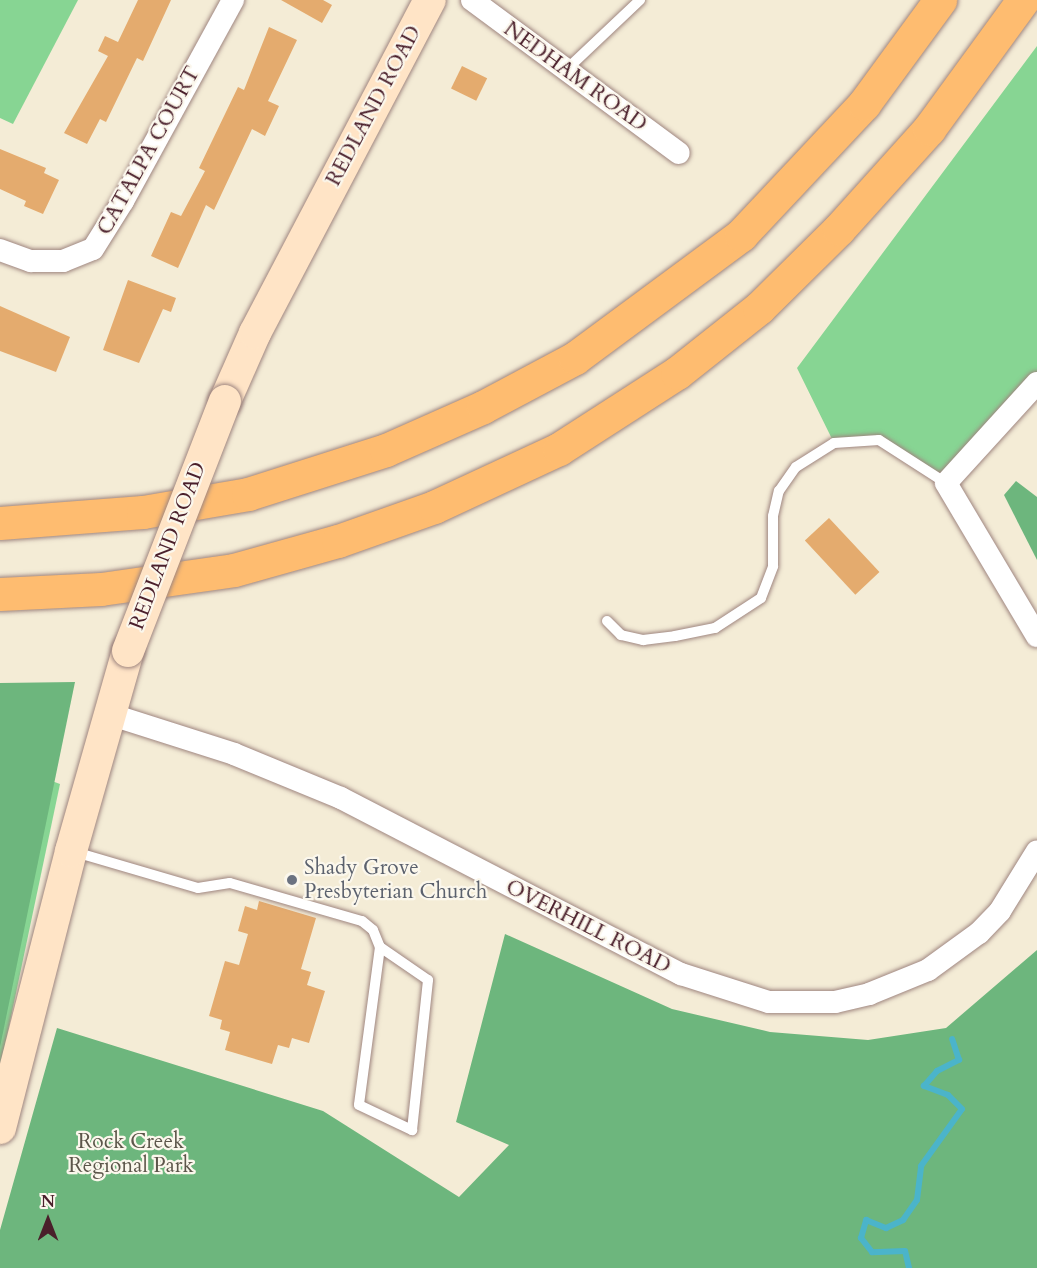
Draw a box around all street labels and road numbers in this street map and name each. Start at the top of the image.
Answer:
street label: NEDHAM ROAD [499,17,651,137]
street label: REDLAND ROAD [321,22,427,190]
street label: CATALPA COURT [92,63,206,239]
street label: REDLAND ROAD [124,459,212,633]
street label: OVERHILL ROAD [501,875,675,979]

